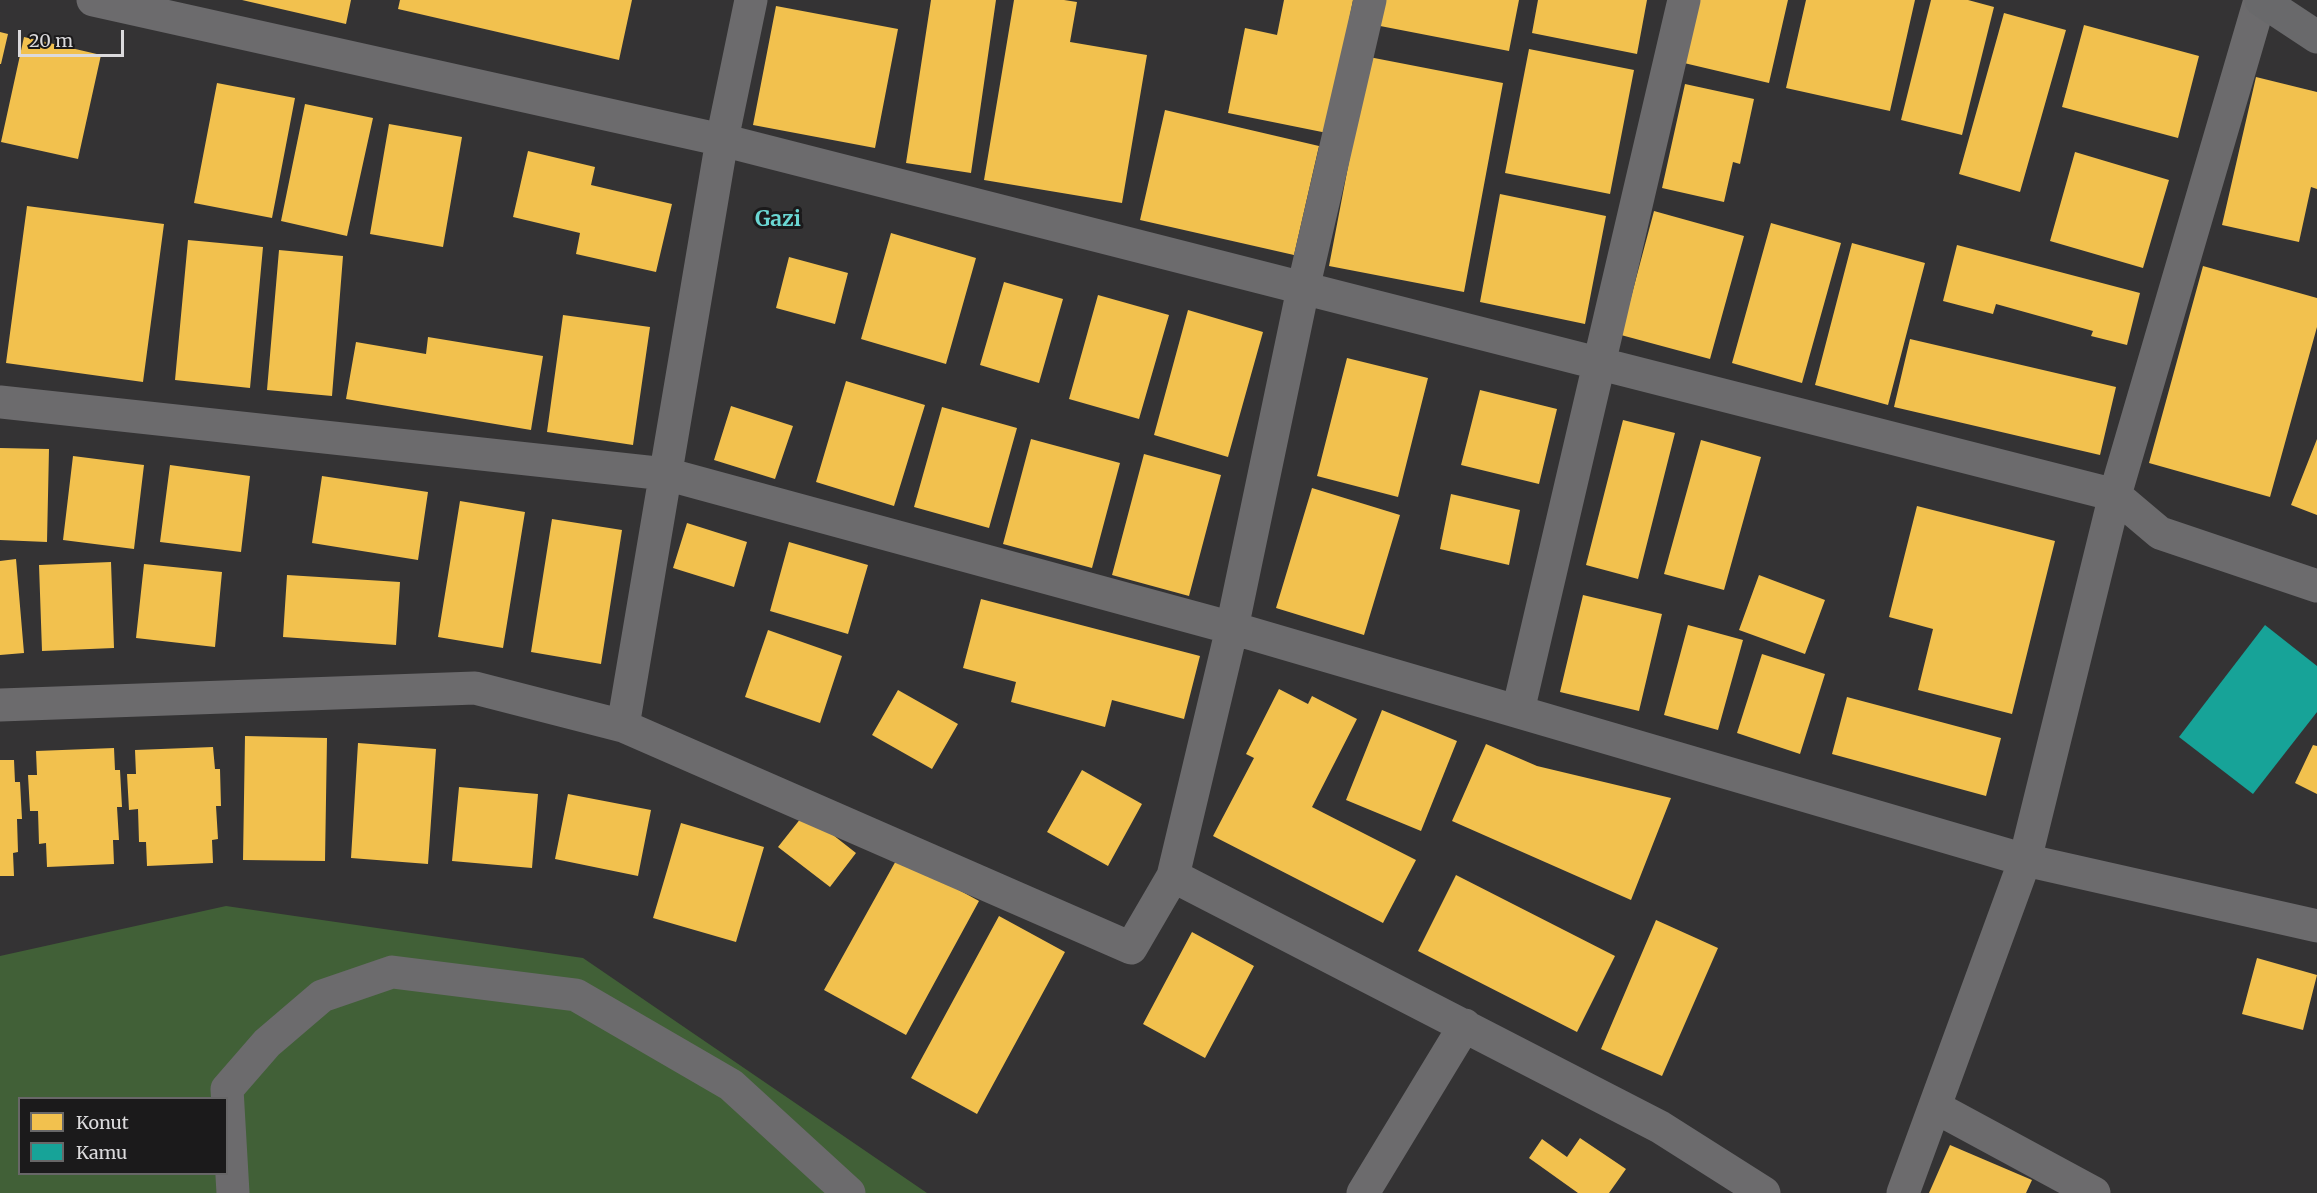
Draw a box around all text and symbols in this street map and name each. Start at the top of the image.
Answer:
scale bar [21,18,128,56]
text: 20 m [29,29,73,52]
district label: Gazi [755,207,801,233]
legend [18,1097,228,1175]
text: Konut [76,1111,129,1134]
text: Kamu [76,1141,127,1164]

